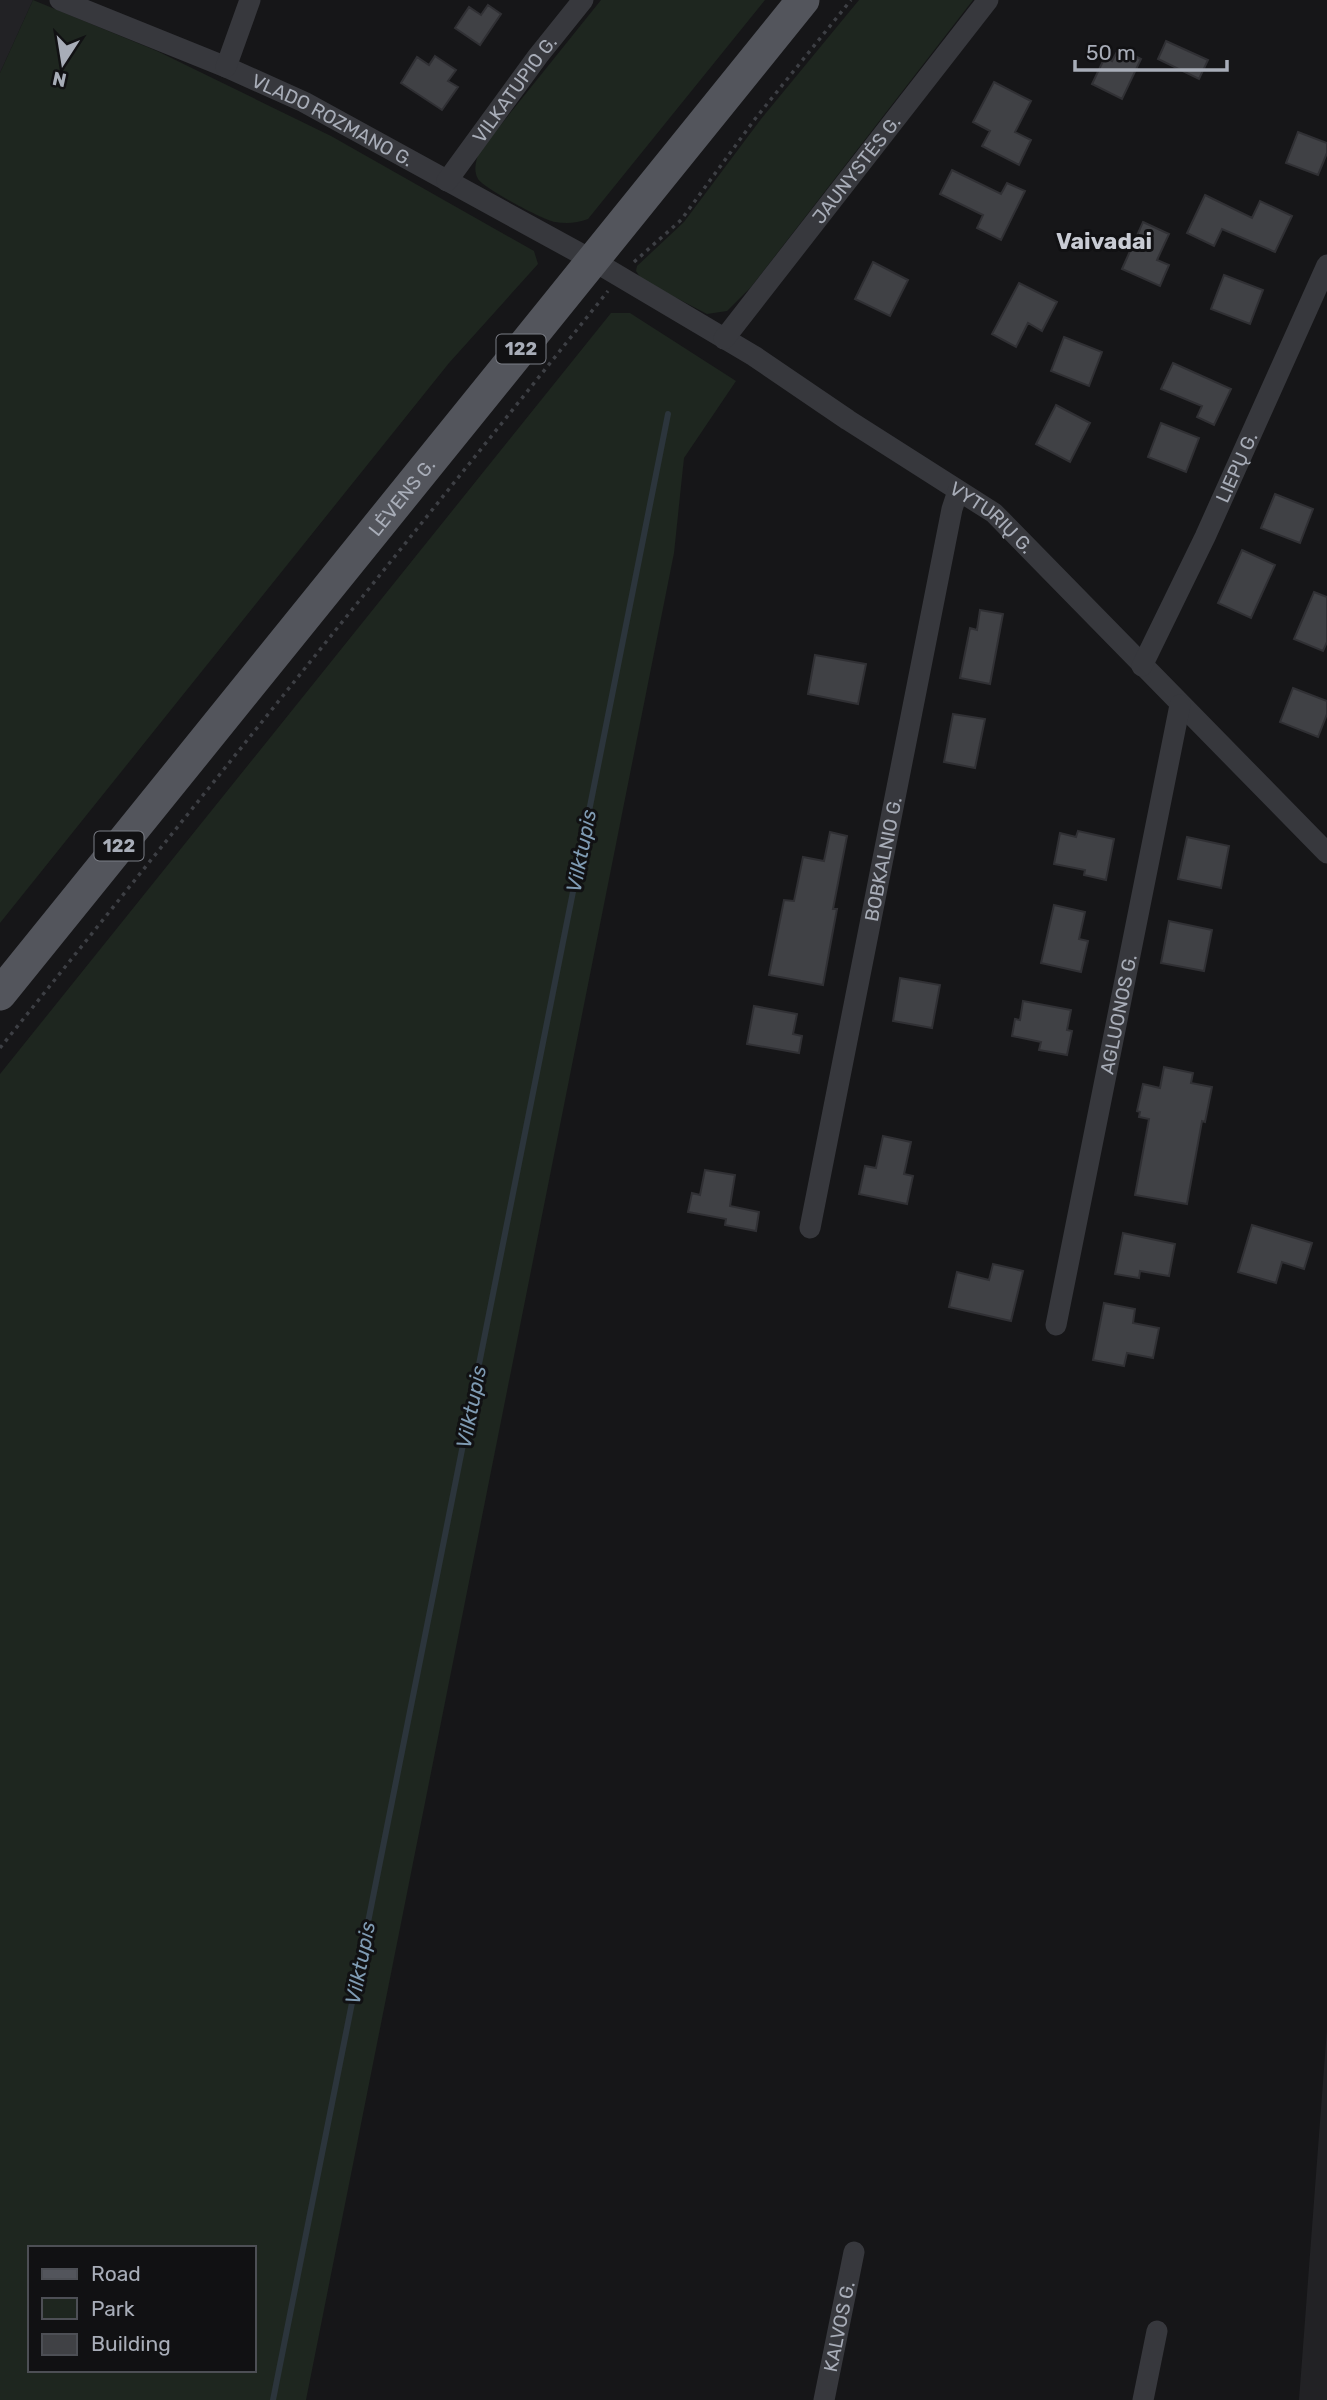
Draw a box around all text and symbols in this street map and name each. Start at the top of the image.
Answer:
north arrow [28,28,98,98]
scale bar [1075,28,1227,72]
street label: VILKATUPIO G. [467,31,562,147]
text: 50 m [1086,40,1136,65]
text: N [50,66,69,92]
street label: VLADO ROZMANO G. [248,69,417,171]
street label: JAUNYSTĖS G. [807,111,905,228]
district label: Vaivadai [1056,227,1152,255]
road number: 122 [496,334,546,363]
street label: LIEPŲ G. [1210,428,1262,506]
street label: LĖVENS G. [363,453,440,540]
street label: VYTURIŲ G. [945,476,1039,558]
street label: BOBKALNIO G. [859,795,906,923]
water label: Vilktupis [561,807,601,895]
road number: 122 [94,832,144,860]
street label: AGLUONOS G. [1095,952,1141,1076]
water label: Vilktupis [451,1363,491,1451]
water label: Vilktupis [340,1919,380,2007]
legend [28,2246,256,2372]
text: Road [91,2261,141,2286]
street label: KALVOS G. [818,2279,859,2374]
text: Park [91,2296,135,2321]
text: Building [91,2331,171,2356]

